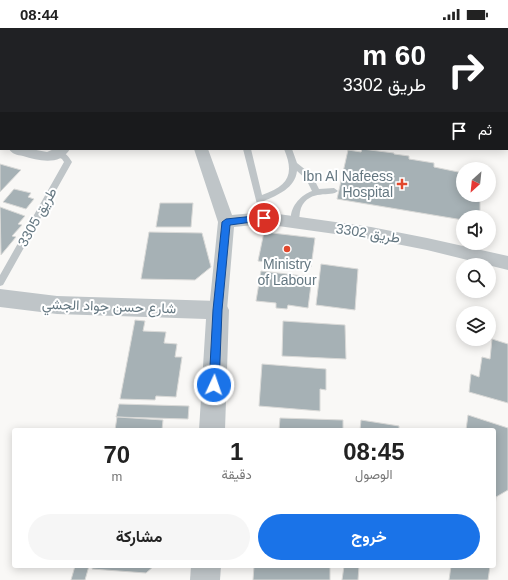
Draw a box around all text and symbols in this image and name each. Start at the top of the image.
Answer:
text: 08:44 [20,6,58,23]
text: 60 m [362,40,426,71]
icon: right [440,44,492,96]
text: طريق 3302 [343,75,426,95]
icon: arrive [448,120,470,142]
text: ثم [478,121,492,138]
north arrow [456,162,496,202]
map controls [456,162,496,346]
place label: Ibn Al Nafeess Hospital [303,168,393,200]
marker: Ibn Al Nafeess Hospital [396,178,408,190]
street label: طريق 3305 [14,185,61,250]
pin [247,201,281,235]
icon: arrive [253,207,275,229]
button: sound [456,210,496,250]
street label: طريق 3302 [335,220,401,247]
marker: Ministry of Labour [282,244,292,254]
place label: Ministry of Labour [257,256,317,288]
button: search [456,258,496,298]
street label: شارع حسن جواد الجشي [41,296,176,320]
button: layers [456,306,496,346]
position arrow [193,364,235,406]
text: 1 [230,438,243,465]
text: 08:45 [343,438,405,465]
text: 70 [103,441,130,468]
text: دقيقة [222,467,252,482]
text: الوصول [355,467,393,482]
text: m [111,469,122,484]
button: مشاركة [28,514,250,560]
button: خروج [258,514,480,560]

